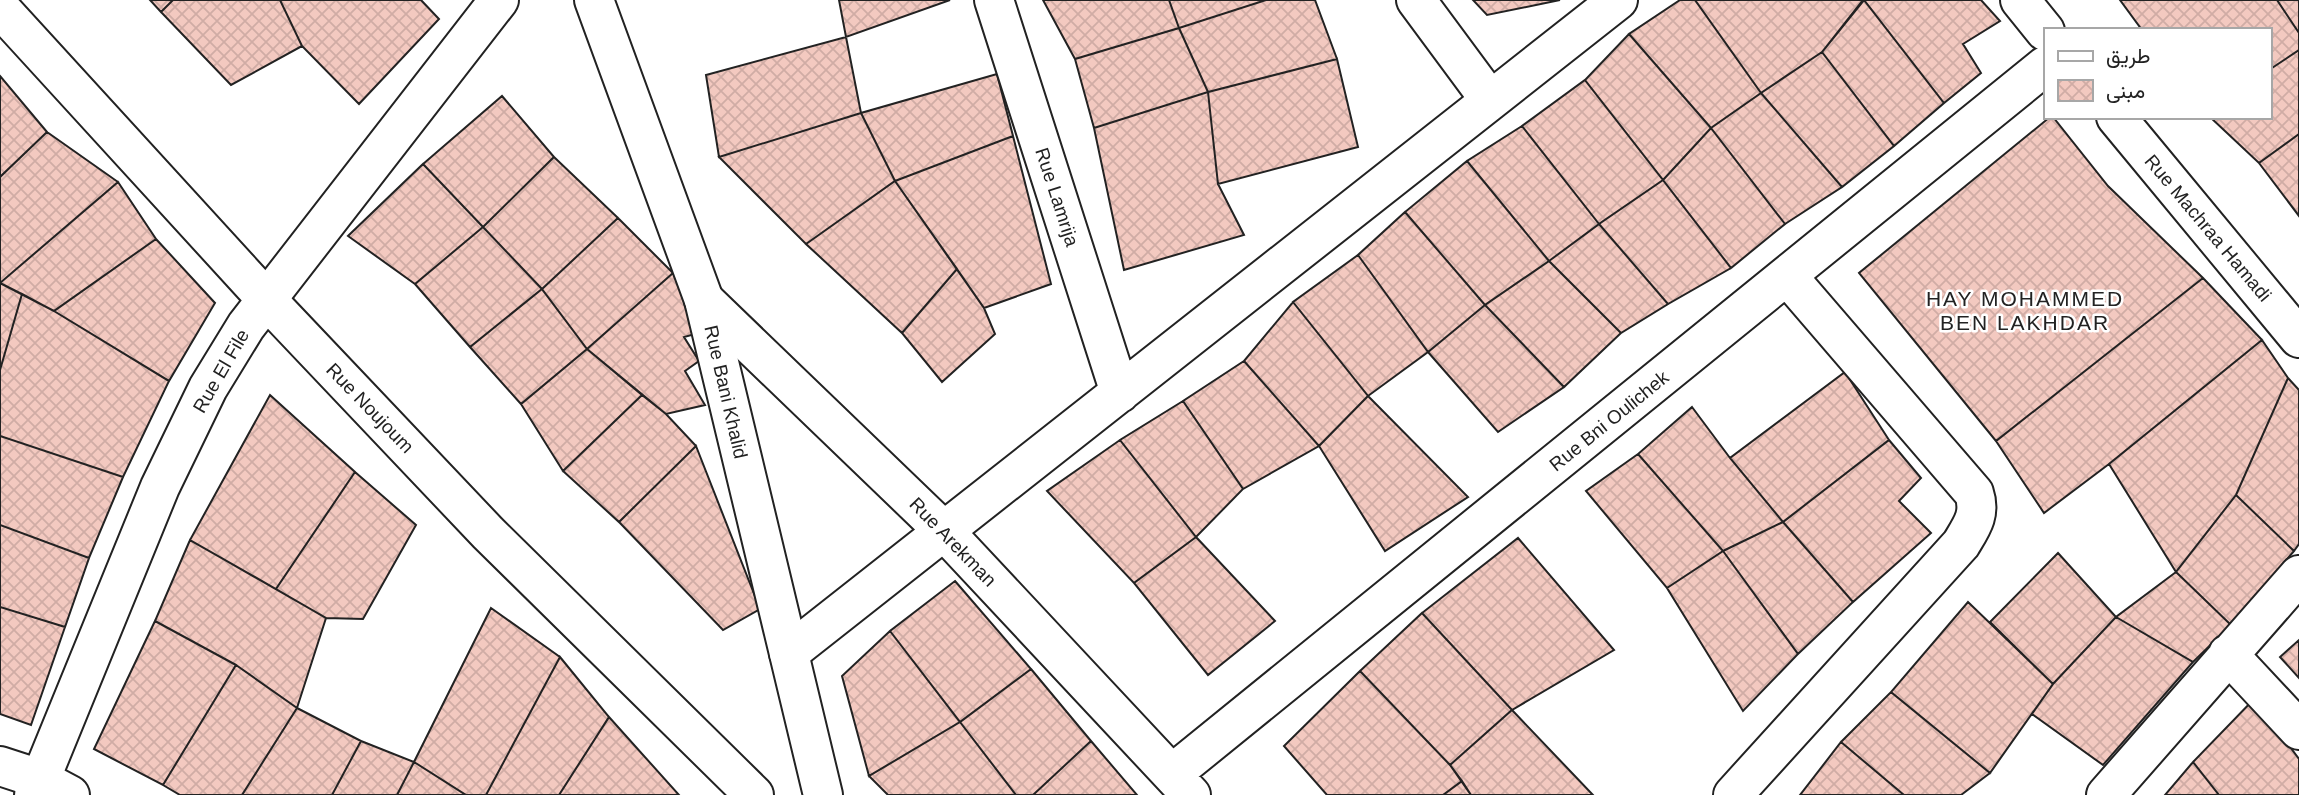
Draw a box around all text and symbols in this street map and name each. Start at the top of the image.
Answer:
legend [2044,28,2271,119]
text: طريق [2106,44,2151,69]
text: مبنى [2106,79,2145,103]
street label: Rue Lamrija [1031,145,1083,249]
street label: Rue Machraa Hamadi [2141,150,2275,306]
district label: HAY MOHAMMED BEN LAKHDAR [1926,287,2124,334]
street label: Rue Bani Khalid [700,323,752,461]
street label: Rue El File [189,326,253,416]
street label: Rue Noujoum [322,359,418,457]
street label: Rue Bni Oulichek [1545,366,1673,475]
street label: Rue Arekman [905,493,1001,591]

